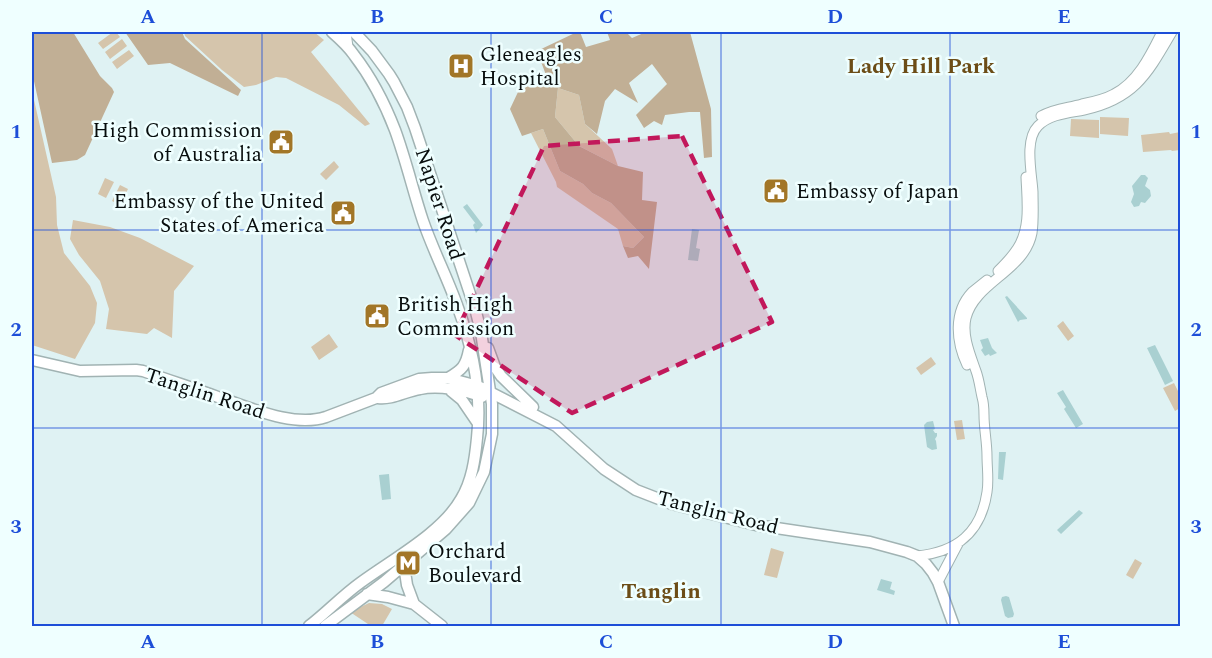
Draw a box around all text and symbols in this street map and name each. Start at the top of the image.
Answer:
text: A [140,2,156,32]
text: B [370,2,384,32]
text: C [599,2,613,32]
text: D [827,2,843,32]
text: E [1057,2,1071,32]
place label: Gleneagles Hospital [480,39,582,95]
district label: Lady Hill Park [847,50,996,83]
hospital icon: Gleneagles Hospital [446,51,476,81]
place label: High Commission of Australia [92,115,263,171]
text: 1 [10,117,22,147]
text: 1 [1190,117,1202,147]
public building icon: High Commission of Australia [266,127,296,157]
street label: Napier Road [406,144,472,265]
public building icon: Embassy of Japan [761,176,791,206]
place label: Embassy of Japan [796,176,959,208]
place label: Embassy of the United States of America [114,186,325,242]
public building icon: Embassy of the United States of America [328,198,358,228]
place label: British High Commission [397,289,514,345]
public building icon: British High Commission [362,301,392,331]
text: 2 [10,315,22,345]
text: 2 [1190,315,1202,345]
street label: Tanglin Road [141,359,269,428]
street label: Tanglin Road [653,482,782,544]
text: 3 [10,512,22,542]
text: 3 [1190,512,1202,542]
place label: Orchard Boulevard [428,536,522,592]
metro station icon: Orchard Boulevard [393,548,423,578]
district label: Tanglin [621,575,701,608]
text: A [140,627,156,657]
text: B [370,627,384,657]
text: C [599,627,613,657]
text: D [827,627,843,657]
text: E [1057,627,1071,657]

